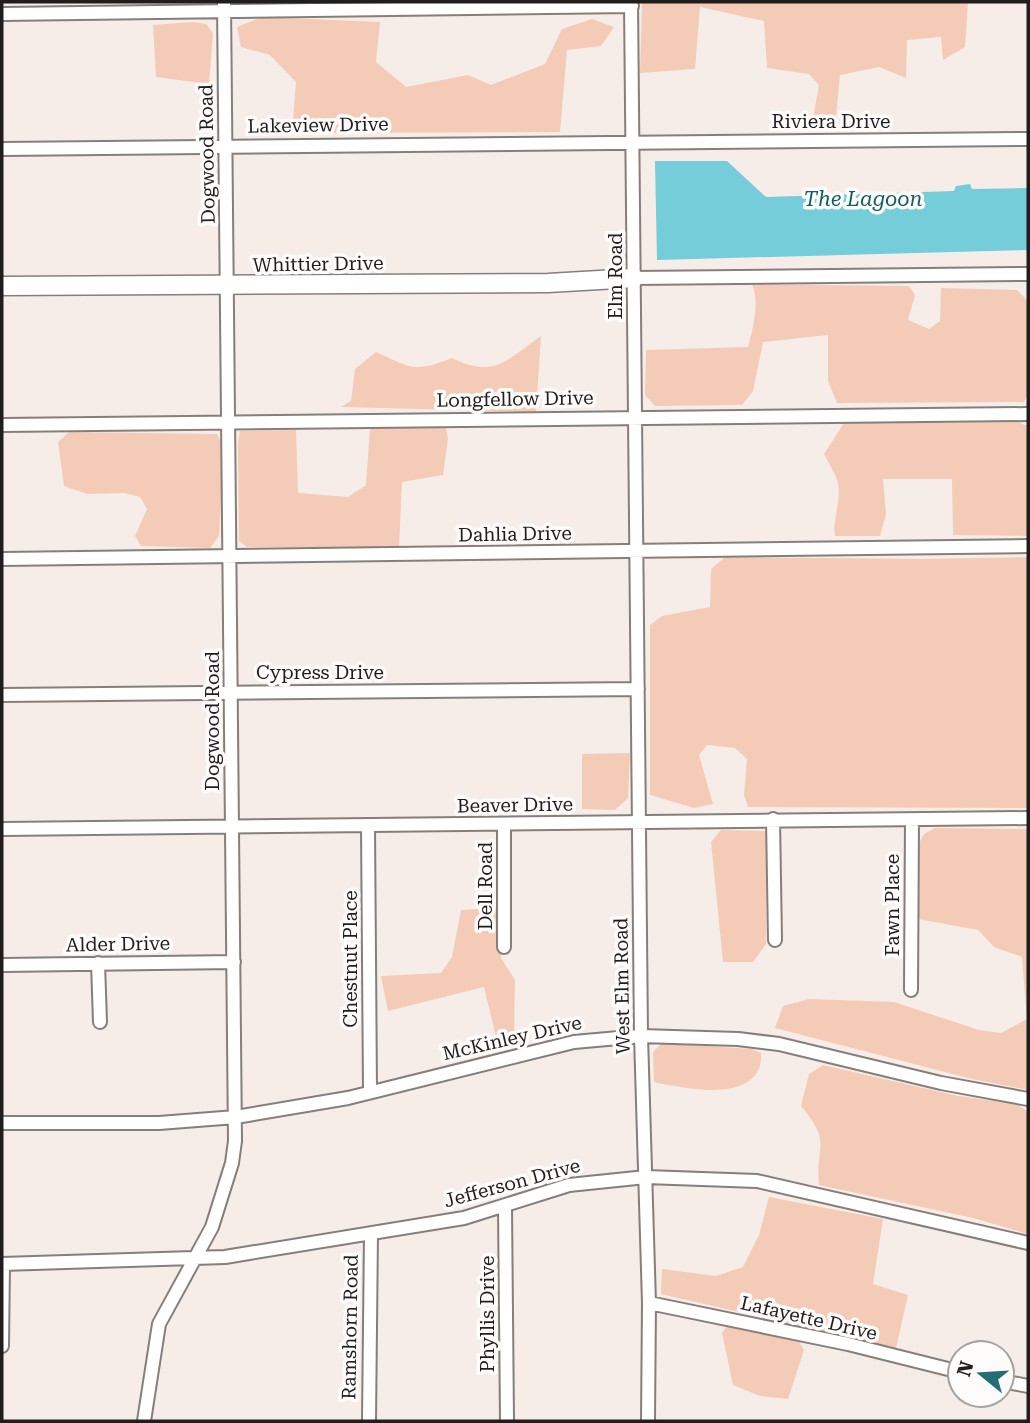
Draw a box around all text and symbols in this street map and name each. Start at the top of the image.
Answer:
street label: Dogwood Road [194,84,220,224]
street label: Riviera Drive [771,110,891,133]
street label: Lakeview Drive [247,112,389,138]
water label: The Lagoon [804,187,923,211]
street label: Elm Road [604,233,627,319]
street label: Whittier Drive [252,251,384,277]
street label: Longfellow Drive [436,386,594,412]
street label: Dahlia Drive [458,522,572,546]
street label: Dogwood Road [201,651,224,791]
street label: Cypress Drive [256,661,384,684]
street label: Beaver Drive [457,792,573,818]
street label: Dell Road [474,842,497,930]
street label: Fawn Place [881,854,904,956]
street label: Chestnut Place [339,890,362,1028]
street label: West Elm Road [609,917,635,1055]
street label: Alder Drive [66,932,170,956]
street label: McKinley Drive [440,1011,584,1065]
street label: Jefferson Drive [441,1154,583,1212]
street label: Ramshorn Road [337,1254,363,1400]
street label: Phyllis Drive [476,1256,499,1372]
street label: Lafayette Drive [738,1291,880,1345]
north arrow [946,1339,1016,1409]
text: N [952,1358,979,1379]

